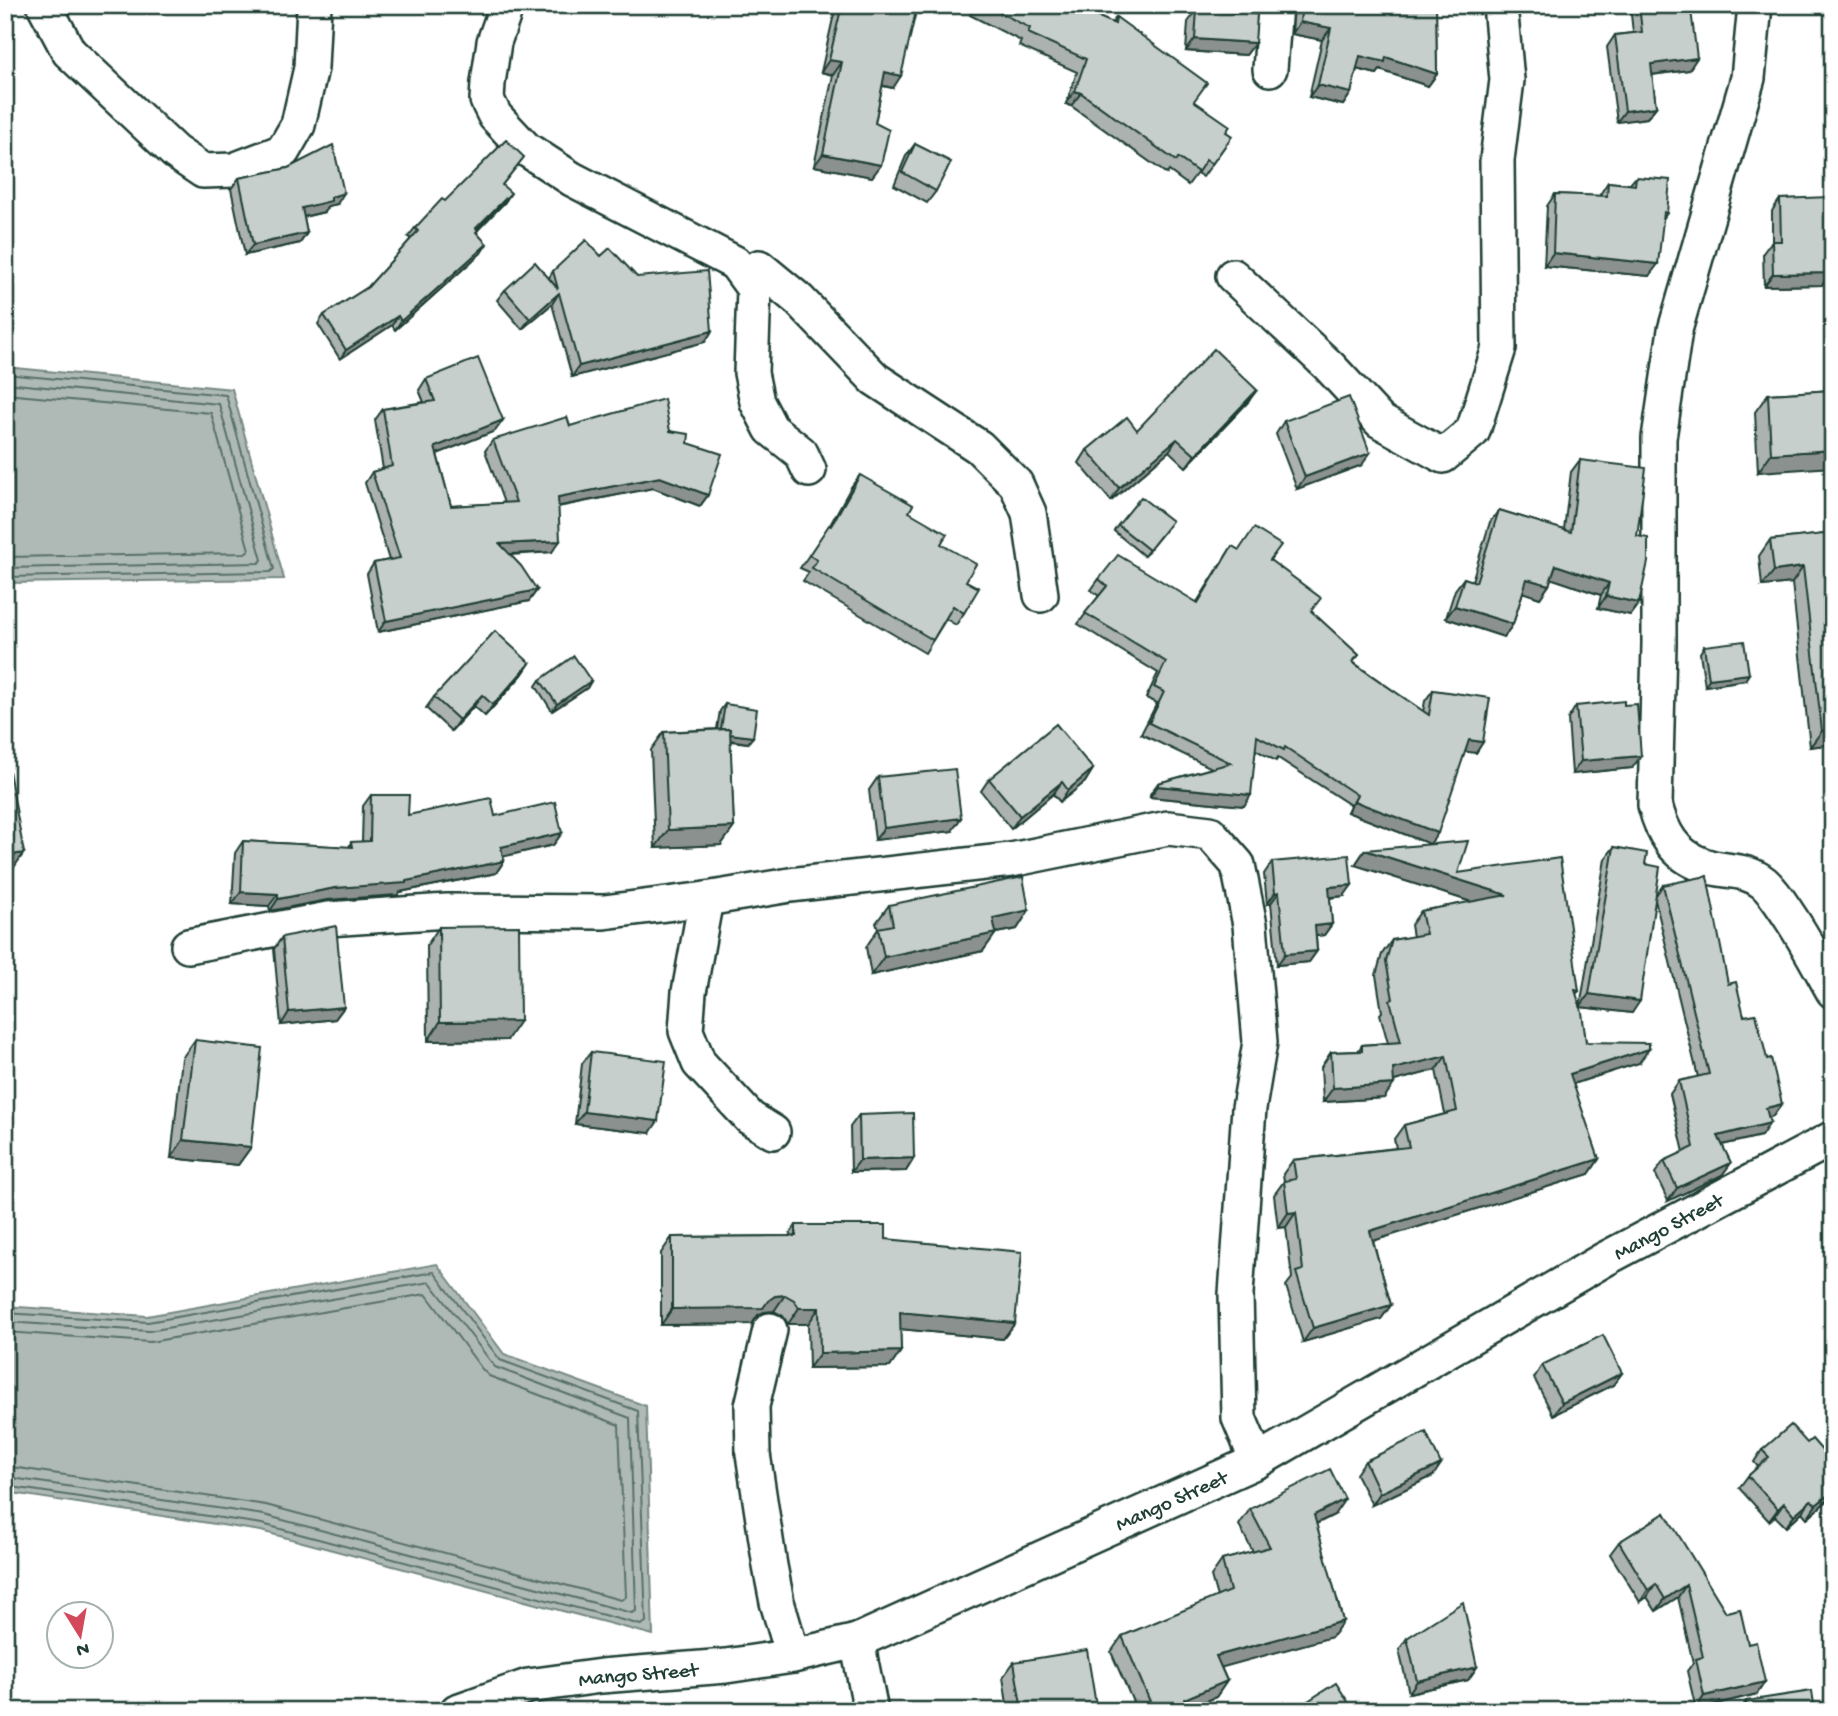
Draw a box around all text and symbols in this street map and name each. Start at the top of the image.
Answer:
street label: Mango Street [1611,1188,1731,1268]
street label: Mango Street [1112,1466,1234,1539]
north arrow [46,1600,116,1670]
text: N [74,1636,91,1661]
street label: Mango Street [577,1659,701,1695]

